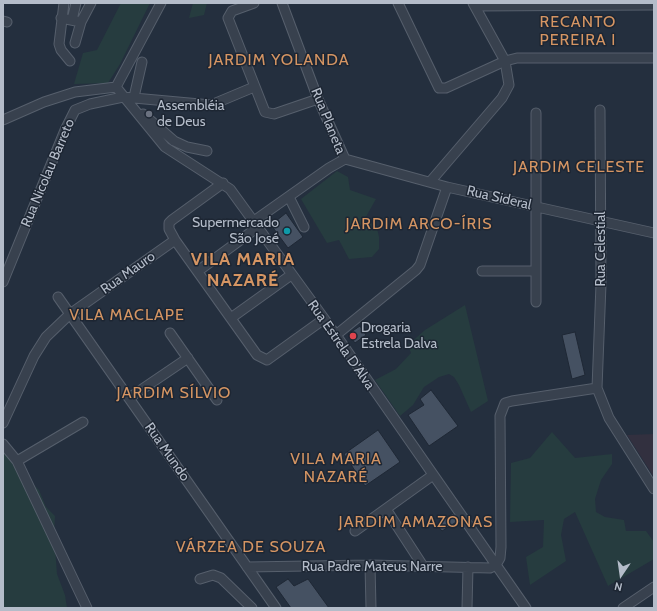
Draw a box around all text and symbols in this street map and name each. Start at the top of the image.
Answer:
district label: RECANTO PEREIRA I [540,12,616,50]
district label: JARDIM YOLANDA [208,50,350,70]
street label: Rua Planeta [307,85,349,157]
place label: Assembléia de Deus [157,98,225,130]
marker: Assembléia de Deus [144,109,154,119]
street label: Rua Nicolau Barreto [18,116,78,230]
district label: JARDIM CELESTE [513,157,645,177]
street label: Rua Sideral [465,182,533,214]
street label: Rua Celestial [593,212,609,286]
district label: JARDIM ARCO-ÍRIS [345,214,493,234]
place label: Supermercado São José [192,215,279,248]
marker: Supermercado São José [282,226,292,236]
street label: Rua Mauro [97,248,159,298]
district label: VILA MARIA NAZARÉ [191,249,295,292]
street label: Rua Estrela D'Alva [304,297,378,393]
district label: VILA MACLAPE [69,305,185,325]
place label: Drogaria Estrela Dalva [361,320,437,352]
marker: Drogaria Estrela Dalva [348,331,358,341]
district label: JARDIM SÍLVIO [117,383,231,403]
street label: Rua Mundo [141,420,193,484]
district label: VILA MARIA NAZARÉ [290,449,382,487]
district label: JARDIM AMAZONAS [339,512,493,532]
district label: VÁRZEA DE SOUZA [176,537,326,557]
north arrow [601,555,641,595]
street label: Rua Padre Mateus Narre [302,559,442,575]
text: N [613,579,624,594]

